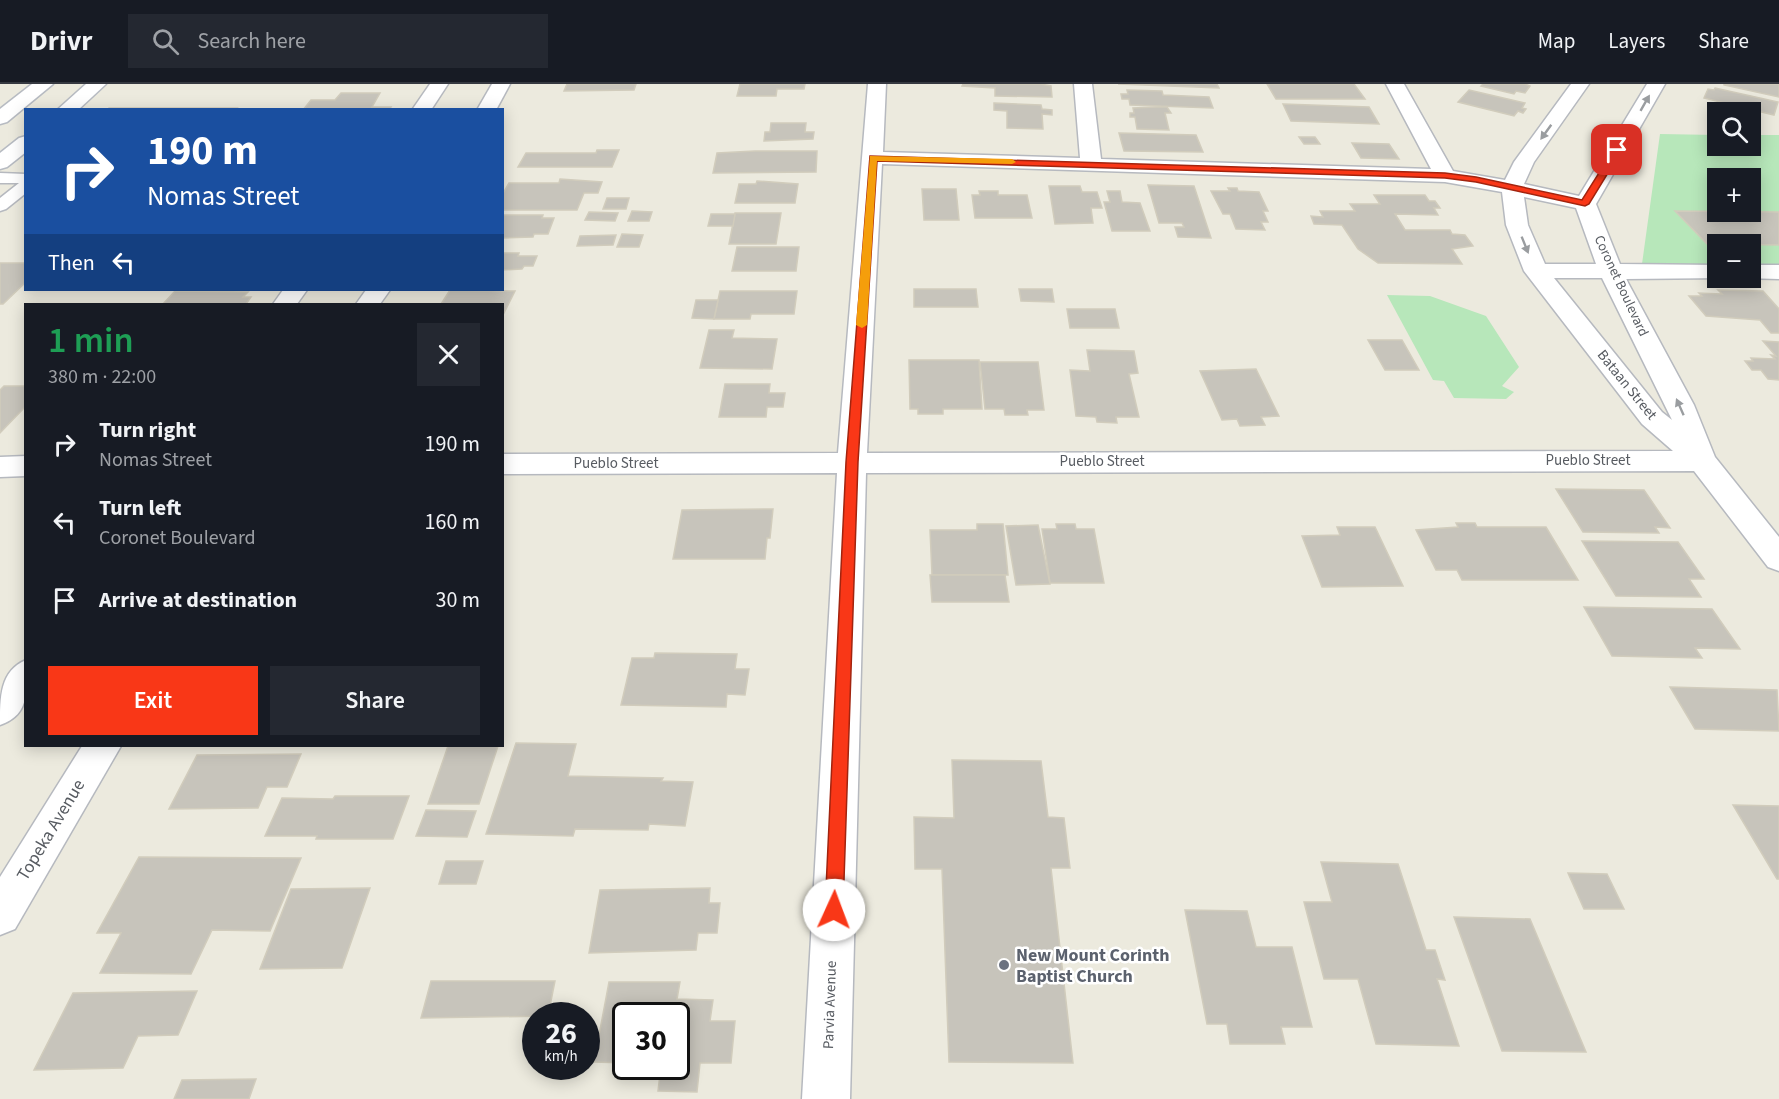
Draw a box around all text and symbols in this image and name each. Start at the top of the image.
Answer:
search box [128,14,548,68]
text: Drivr [30,21,92,61]
icon: search [149,25,182,58]
text: Search here [197,25,306,57]
text: Map [1538,26,1575,56]
text: Layers [1608,26,1665,56]
text: Share [1698,26,1749,56]
one-way arrow [1640,94,1650,111]
map controls [1707,102,1761,288]
button: search [1707,102,1761,156]
text: 190 m [147,121,258,181]
one-way arrow [1540,123,1552,139]
pin [1591,124,1642,175]
icon: right [48,132,126,210]
icon: arrive [1600,133,1633,166]
button: + [1707,168,1761,222]
text: Nomas Street [147,177,299,216]
street label: Coronet Boulevard [1589,232,1653,340]
button: − [1707,234,1761,288]
one-way arrow [1520,236,1530,254]
icon: left [107,246,140,279]
text: Then [48,247,95,279]
text: 1 min [48,315,134,366]
button: close [417,323,480,386]
street label: Bataan Street [1592,345,1662,425]
text: 380 m · 22:00 [48,363,156,391]
one-way arrow [1676,398,1685,415]
text: Turn right [99,414,196,446]
icon: right [48,428,81,461]
text: 190 m [425,428,480,460]
text: Nomas Street [99,446,212,474]
street label: Pueblo Street [1546,450,1630,471]
street label: Pueblo Street [1060,451,1144,472]
street label: Pueblo Street [574,453,658,474]
text: Turn left [99,492,181,524]
icon: left [48,506,81,539]
text: 160 m [425,506,480,538]
text: Coronet Boulevard [99,524,256,552]
icon: arrive [48,584,81,617]
text: Arrive at destination [99,584,297,616]
text: 30 m [435,584,480,616]
button: Exit [48,666,258,735]
button: Share [270,666,480,735]
street label: Topeka Avenue [11,775,91,885]
position arrow [802,878,866,942]
place label: New Mount Corinth Baptist Church [1016,943,1170,989]
marker: New Mount Corinth Baptist Church [997,958,1011,972]
street label: Parvia Avenue [818,960,842,1050]
speed limit sign: 30 [612,1002,690,1080]
text: 26 [545,1012,577,1055]
text: km/h [544,1046,578,1067]

